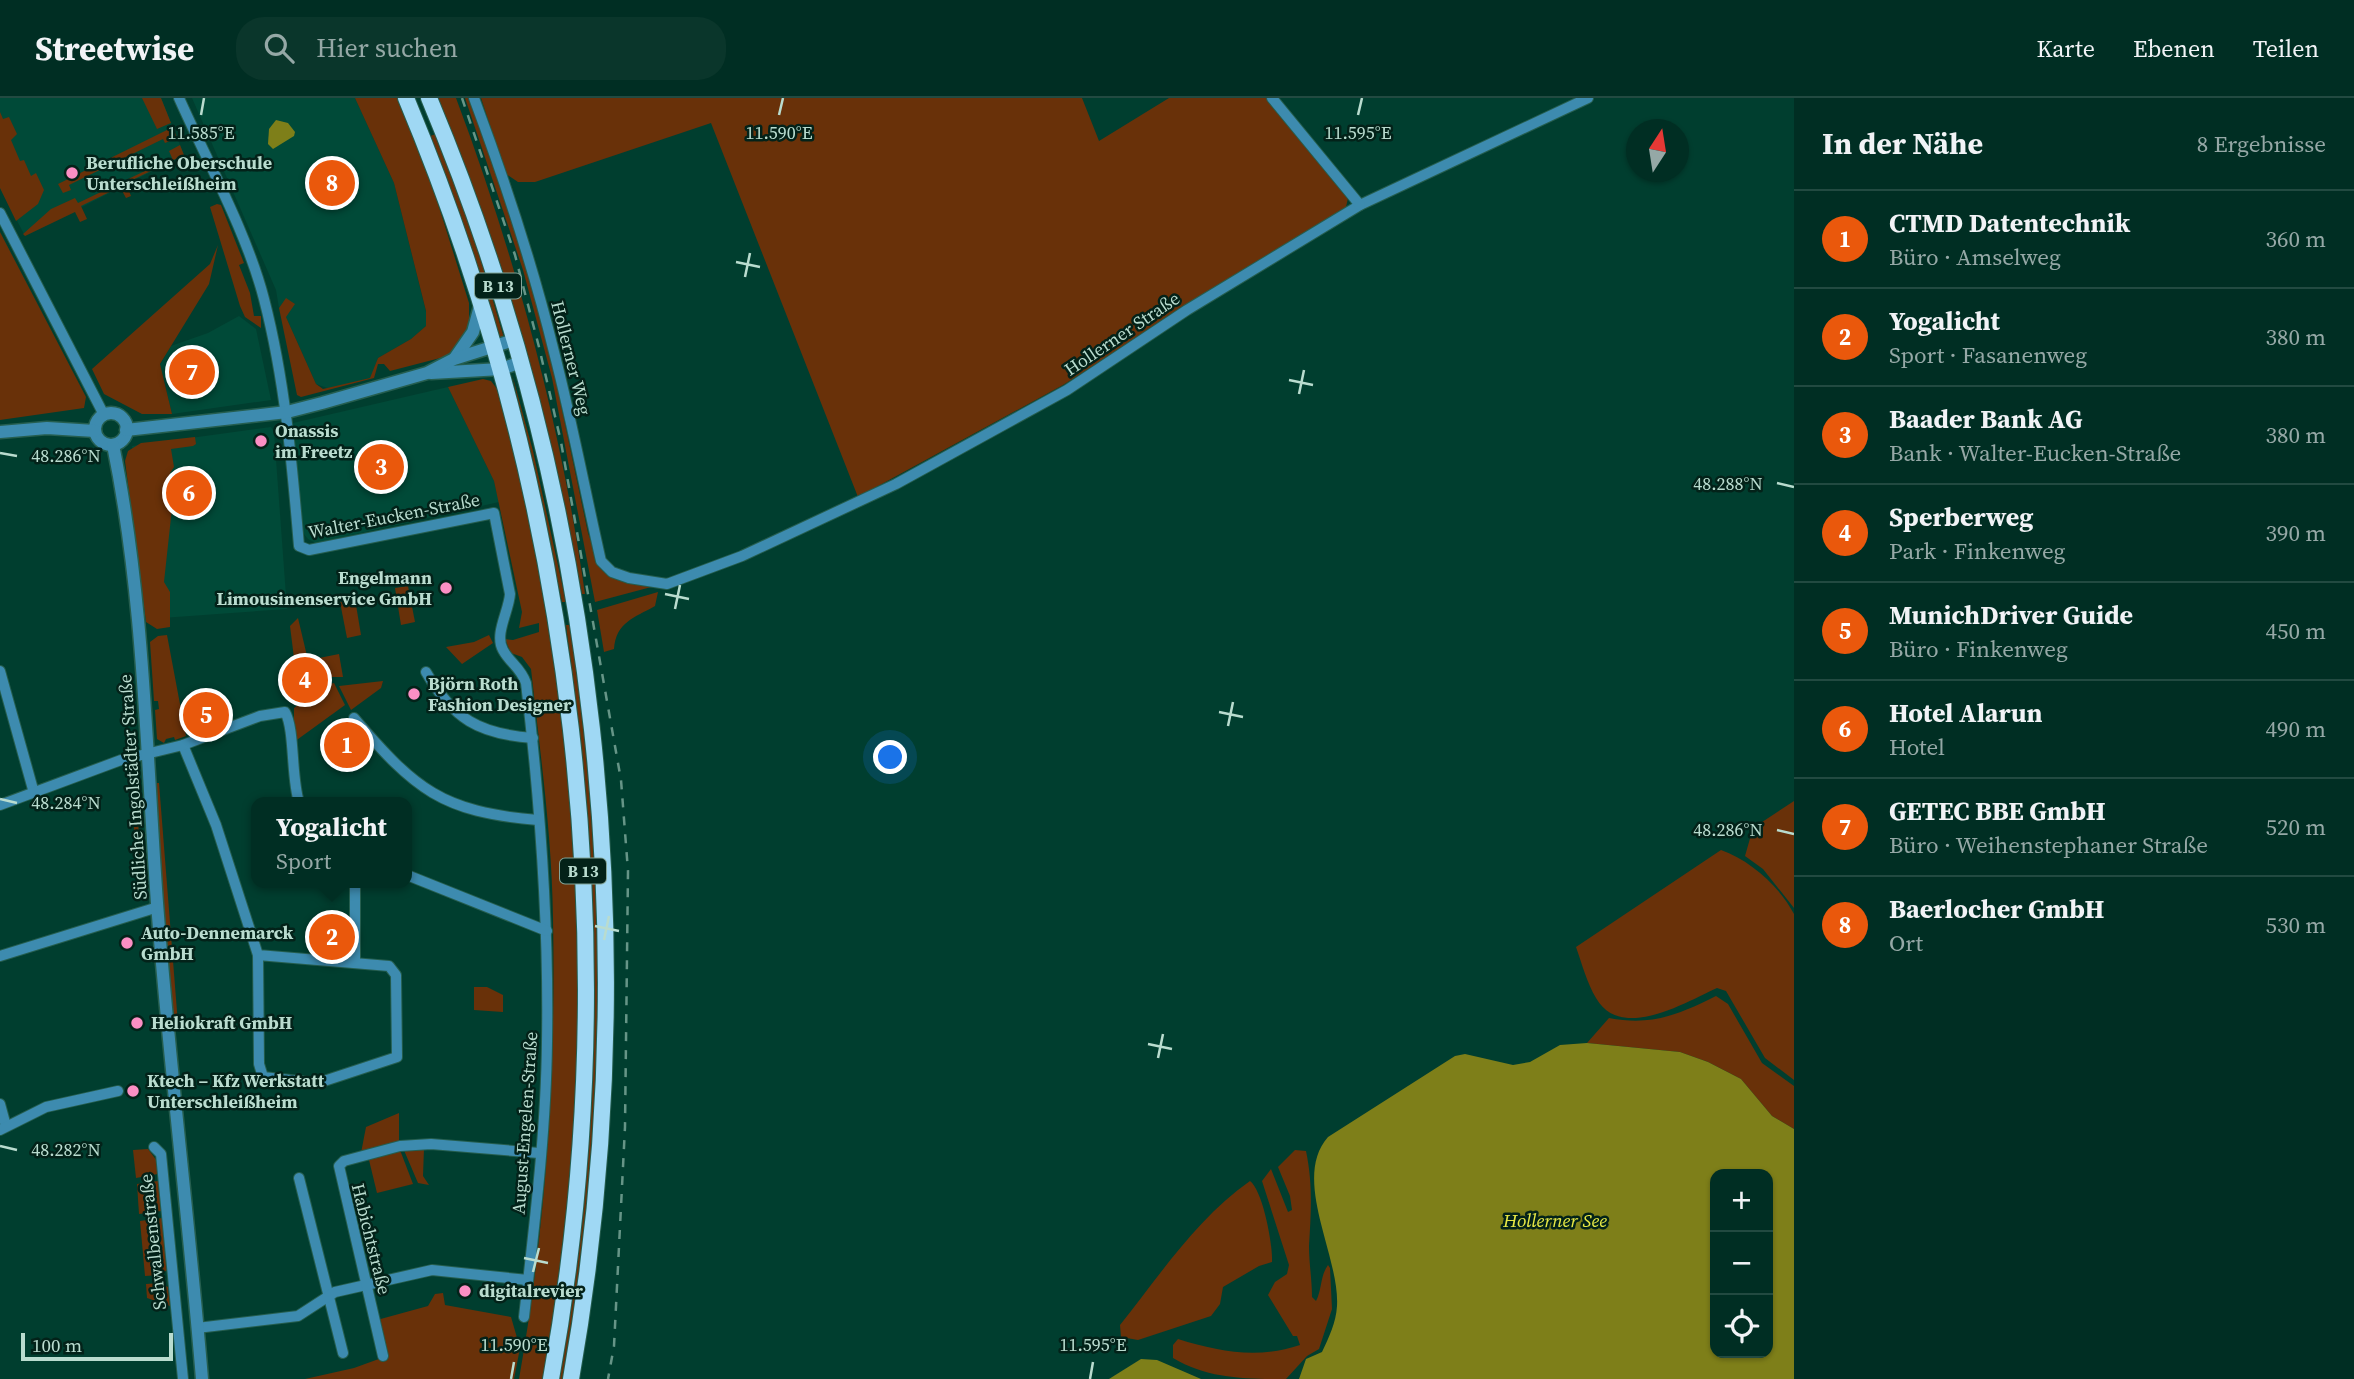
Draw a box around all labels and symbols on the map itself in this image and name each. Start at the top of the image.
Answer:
north arrow [1626,119,1689,182]
text: 11.585°E [167,120,235,145]
text: 11.590°E [745,120,813,145]
text: 11.595°E [1324,120,1392,145]
place label: Berufliche Oberschule Unterschleißheim [86,150,272,196]
pin: 8 [309,157,355,209]
marker: Berufliche Oberschule Unterschleißheim [64,165,80,181]
road number: B 13 [475,274,521,298]
street label: Hollerner Straße [1059,286,1184,381]
street label: Hollerner Weg [545,298,598,418]
pin: 7 [169,346,215,398]
place label: Onassis im Freetz [275,418,353,464]
marker: Onassis im Freetz [253,433,269,449]
pin: 3 [358,441,404,493]
text: 48.286°N [31,443,101,468]
pin: 6 [166,467,212,519]
text: 48.288°N [1693,471,1763,496]
street label: Walter-Eucken-Straße [306,487,482,544]
place label: Engelmann Limousinenservice GmbH [216,565,432,611]
marker: Engelmann Limousinenservice GmbH [438,580,454,596]
pin: 4 [282,654,328,706]
place label: Björn Roth Fashion Designer [428,671,572,717]
street label: Südliche Ingolstädter Straße [112,673,153,901]
marker: Björn Roth Fashion Designer [406,686,422,702]
pin: 5 [183,689,229,741]
pin: 1 [324,719,370,771]
your location [873,740,907,774]
text: 48.284°N [31,790,101,815]
text: 48.286°N [1693,817,1763,842]
road number: B 13 [560,858,606,884]
pin: 2 [309,911,355,963]
place label: Auto-Dennemarck GmbH [141,920,293,966]
marker: Auto-Dennemarck GmbH [119,935,135,951]
place label: Heliokraft GmbH [151,1010,292,1035]
marker: Heliokraft GmbH [129,1015,145,1031]
street label: August-Engelen-Straße [506,1031,543,1215]
place label: Ktech – Kfz Werkstatt Unterschleißheim [147,1068,325,1114]
marker: Ktech – Kfz Werkstatt Unterschleißheim [125,1083,141,1099]
text: 48.282°N [31,1137,101,1162]
street label: Schwalbenstraße [133,1173,172,1311]
street label: Habichtstraße [346,1181,397,1297]
water label: Hollerner See [1502,1207,1607,1233]
place label: digitalrevier [479,1278,584,1303]
marker: digitalrevier [457,1283,473,1299]
scale bar [21,1330,173,1362]
text: 11.590°E [480,1332,548,1357]
text: 11.595°E [1059,1332,1127,1357]

